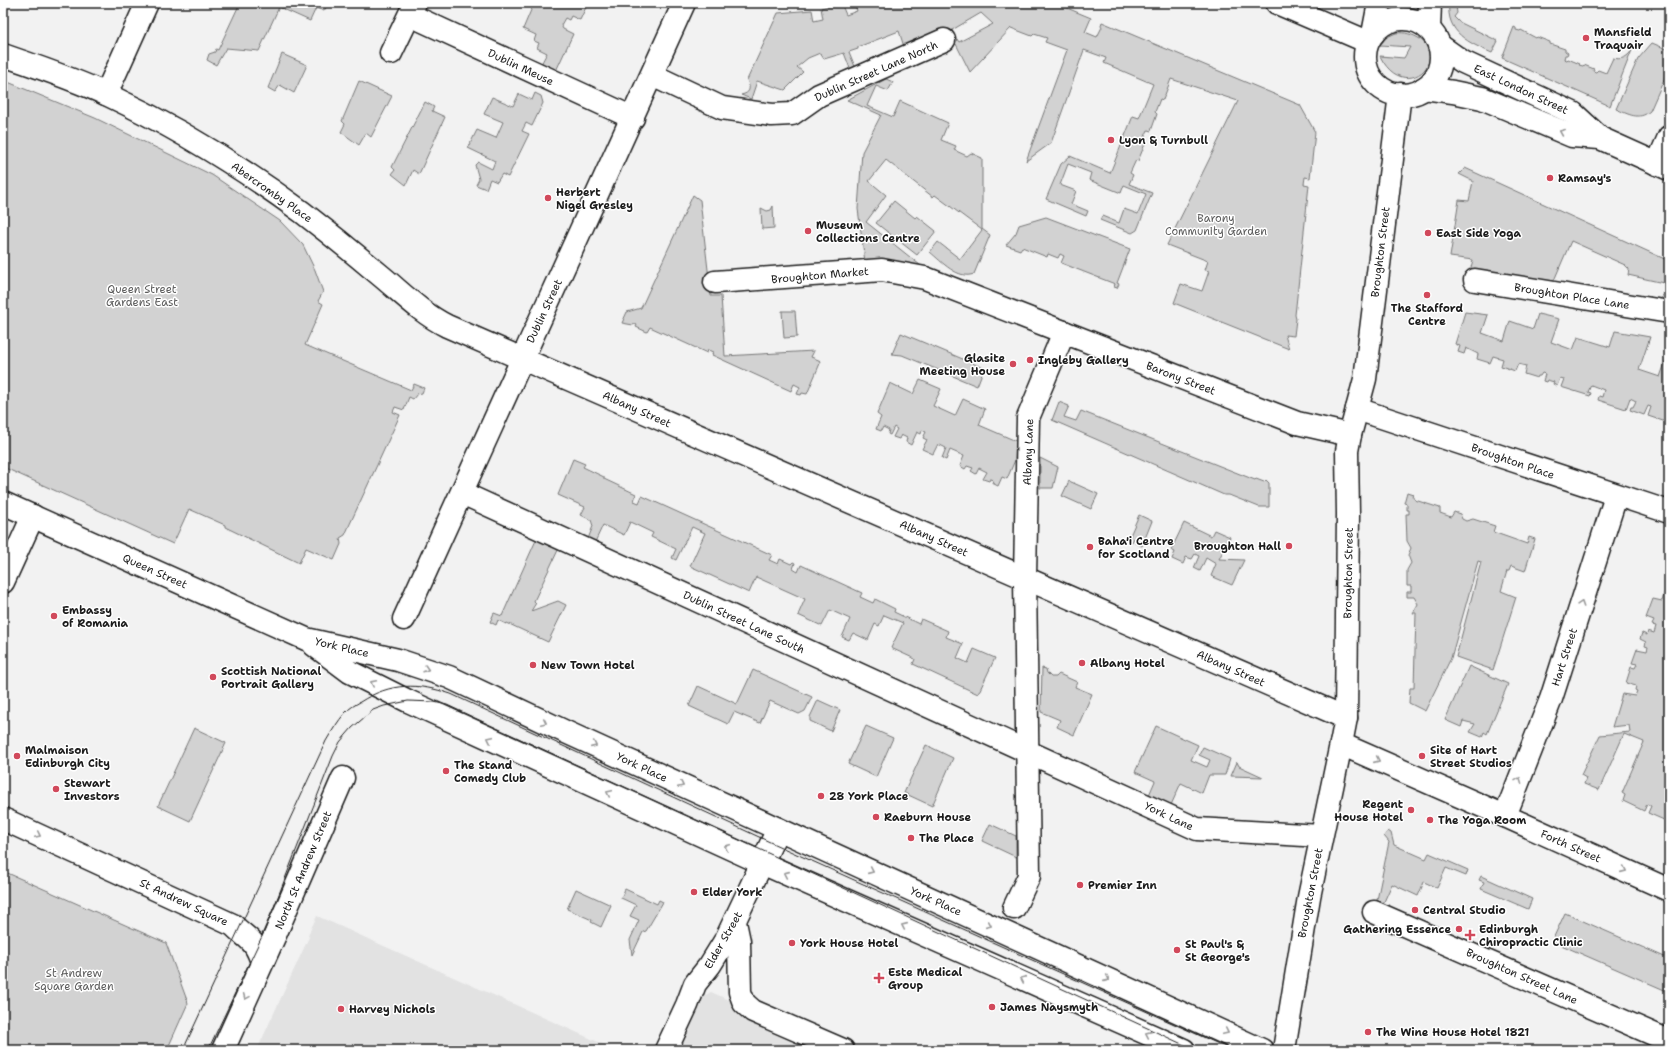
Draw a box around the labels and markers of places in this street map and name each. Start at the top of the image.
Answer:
place label: Mansfield Traquair [1594,25,1652,53]
marker: Mansfield Traquair [1581,33,1591,43]
place label: Lyon & Turnbull [1119,133,1208,148]
marker: Lyon & Turnbull [1106,135,1116,145]
place label: Ramsay's [1558,171,1611,186]
marker: Ramsay's [1545,173,1555,183]
place label: Herbert Nigel Gresley [556,185,633,213]
marker: Herbert Nigel Gresley [543,193,553,203]
place label: Museum Collections Centre [816,218,920,246]
marker: Museum Collections Centre [803,226,813,236]
place label: East Side Yoga [1436,226,1521,241]
marker: East Side Yoga [1423,228,1433,238]
marker: The Stafford Centre [1422,290,1432,300]
place label: The Stafford Centre [1391,301,1464,329]
place label: Glasite Meeting House [920,351,1005,379]
place label: Ingleby Gallery [1038,353,1129,368]
marker: Ingleby Gallery [1025,355,1035,365]
marker: Glasite Meeting House [1008,359,1018,369]
place label: Baha'i Centre for Scotland [1098,534,1174,562]
place label: Broughton Hall [1194,539,1281,554]
marker: Broughton Hall [1284,541,1294,551]
marker: Baha'i Centre for Scotland [1085,542,1095,552]
place label: Embassy of Romania [62,603,128,631]
marker: Embassy of Romania [49,611,59,621]
place label: Albany Hotel [1090,656,1165,671]
place label: New Town Hotel [541,658,635,673]
marker: Albany Hotel [1077,658,1087,668]
marker: New Town Hotel [528,660,538,670]
place label: Scottish National Portrait Gallery [221,664,322,692]
marker: Scottish National Portrait Gallery [208,672,218,682]
place label: Malmaison Edinburgh City [25,743,110,771]
place label: Site of Hart Street Studios [1430,743,1512,771]
marker: Malmaison Edinburgh City [12,751,22,761]
marker: Site of Hart Street Studios [1417,751,1427,761]
place label: The Stand Comedy Club [454,758,526,786]
marker: The Stand Comedy Club [441,766,451,776]
place label: Stewart Investors [64,776,120,804]
marker: Stewart Investors [51,784,61,794]
place label: 28 York Place [829,789,909,804]
marker: 28 York Place [816,791,826,801]
place label: Regent House Hotel [1334,797,1404,825]
marker: Regent House Hotel [1406,805,1416,815]
place label: Raeburn House [884,810,971,825]
marker: Raeburn House [871,812,881,822]
place label: The Yoga Room [1438,813,1526,828]
marker: The Yoga Room [1425,815,1435,825]
place label: The Place [919,831,974,846]
marker: The Place [906,833,916,843]
place label: Premier Inn [1088,878,1158,893]
marker: Premier Inn [1075,880,1085,890]
place label: Elder York [702,885,762,900]
marker: Elder York [689,887,699,897]
place label: Central Studio [1423,903,1506,918]
marker: Central Studio [1410,905,1420,915]
place label: Gathering Essence [1343,922,1451,937]
place label: Edinburgh Chiropractic Clinic [1479,922,1583,950]
marker: Gathering Essence [1454,924,1464,934]
marker: Edinburgh Chiropractic Clinic [1464,929,1476,941]
place label: York House Hotel [800,936,899,951]
place label: St Paul's & St George's [1185,937,1250,965]
marker: York House Hotel [787,938,797,948]
marker: St Paul's & St George's [1172,945,1182,955]
place label: Este Medical Group [888,965,963,993]
marker: Este Medical Group [873,972,885,984]
place label: James Naysmyth [1000,1000,1099,1015]
place label: Harvey Nichols [349,1002,435,1017]
marker: James Naysmyth [987,1002,997,1012]
marker: Harvey Nichols [336,1004,346,1014]
place label: The Wine House Hotel 1821 [1376,1025,1529,1040]
marker: The Wine House Hotel 1821 [1363,1027,1373,1037]

